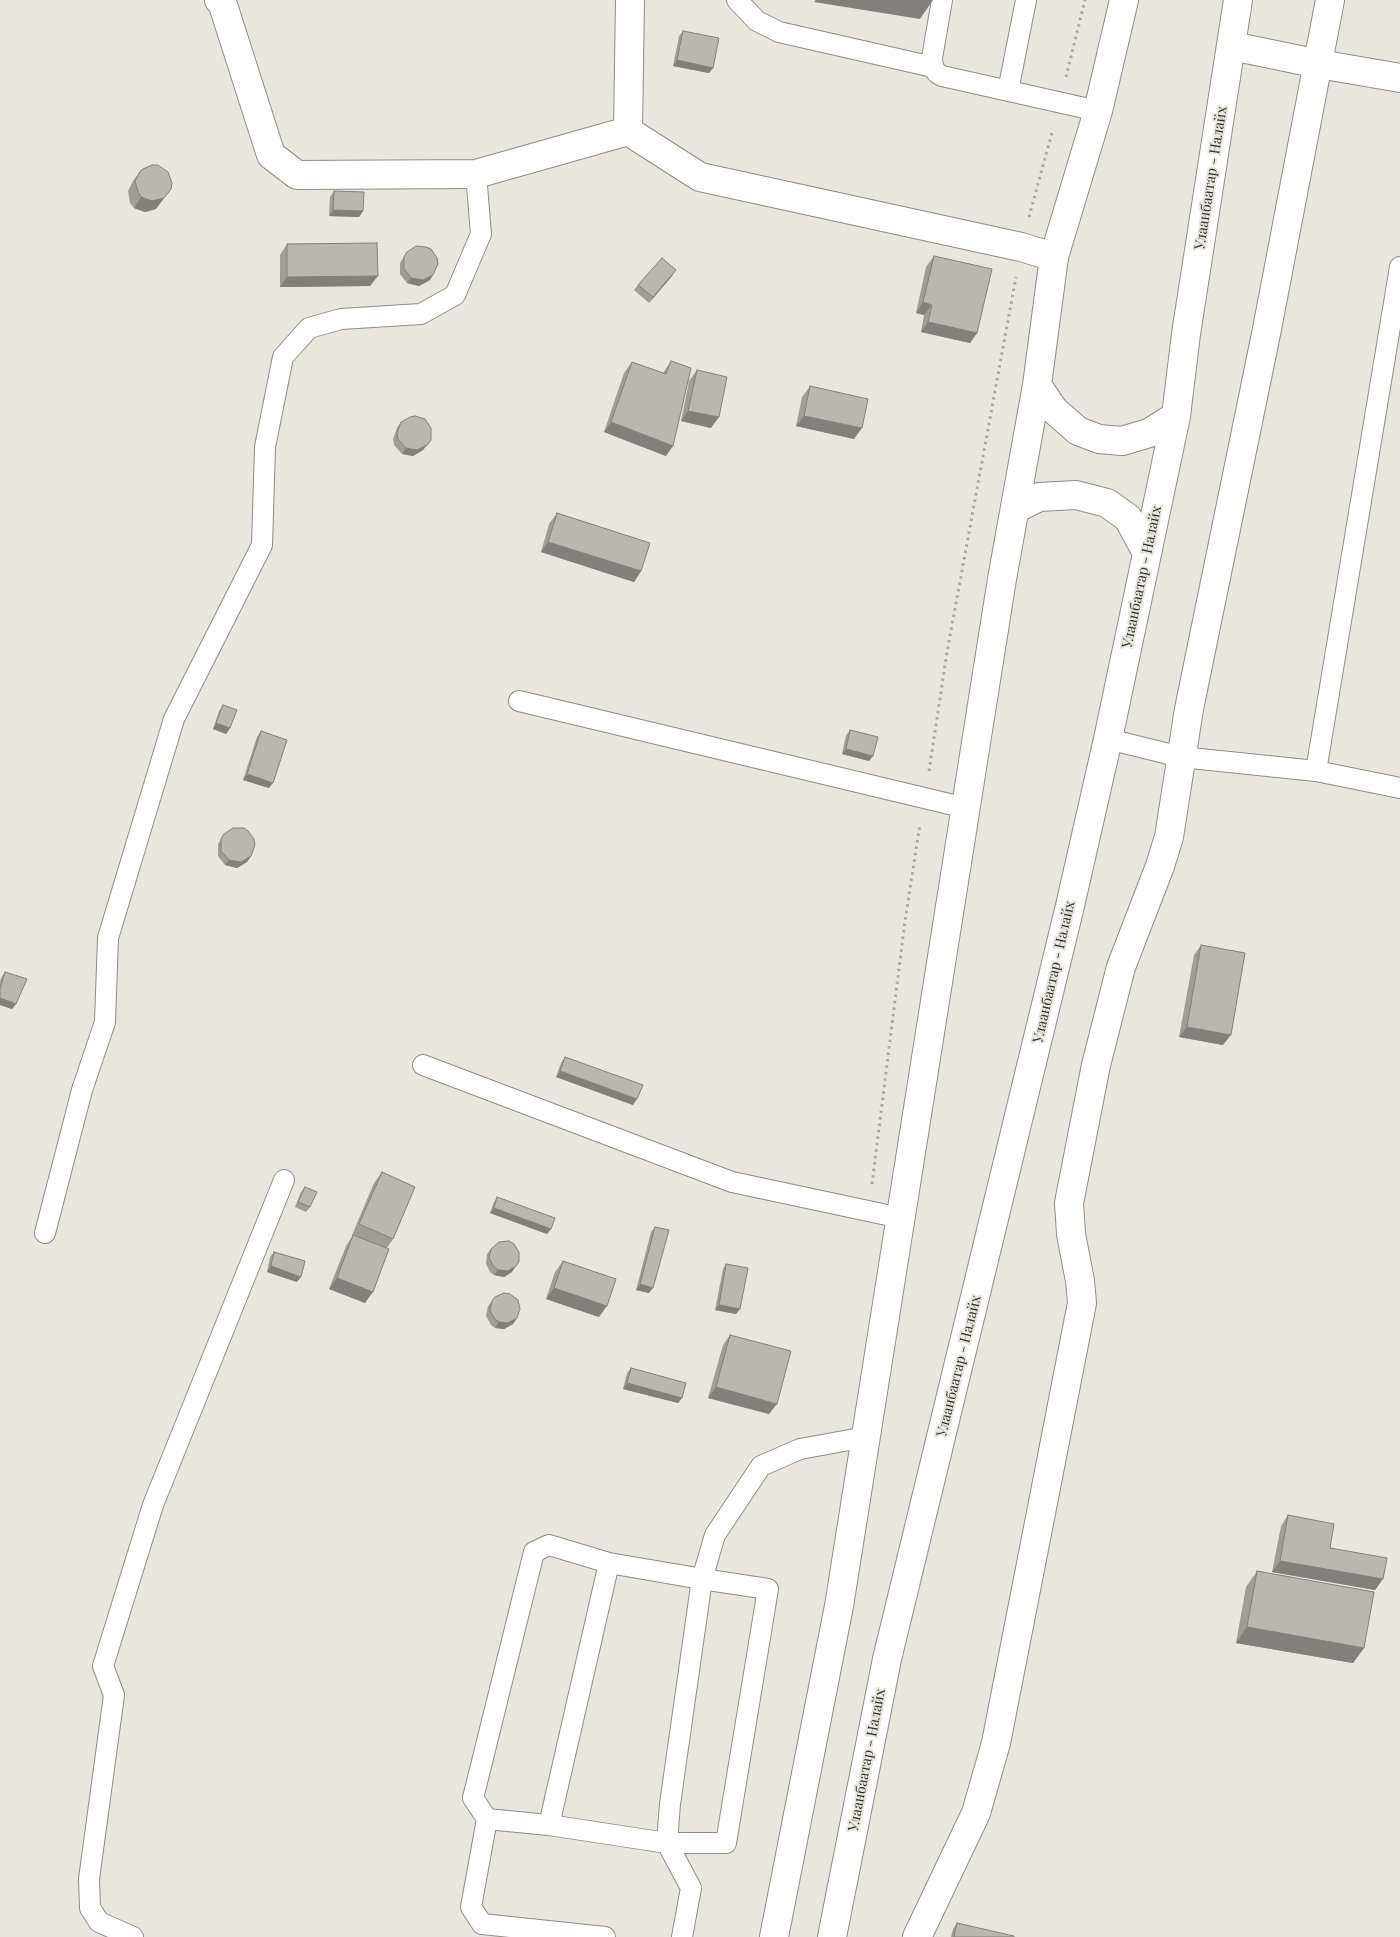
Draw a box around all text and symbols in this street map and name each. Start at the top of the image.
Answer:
street label: Улаанбаатар - Налайх [1191,105,1231,251]
street label: Улаанбаатар - Налайх [1119,504,1165,650]
street label: Улаанбаатар - Налайх [1030,899,1078,1045]
street label: Улаанбаатар - Налайх [933,1294,985,1438]
street label: Улаанбаатар - Налайх [845,1687,889,1833]

